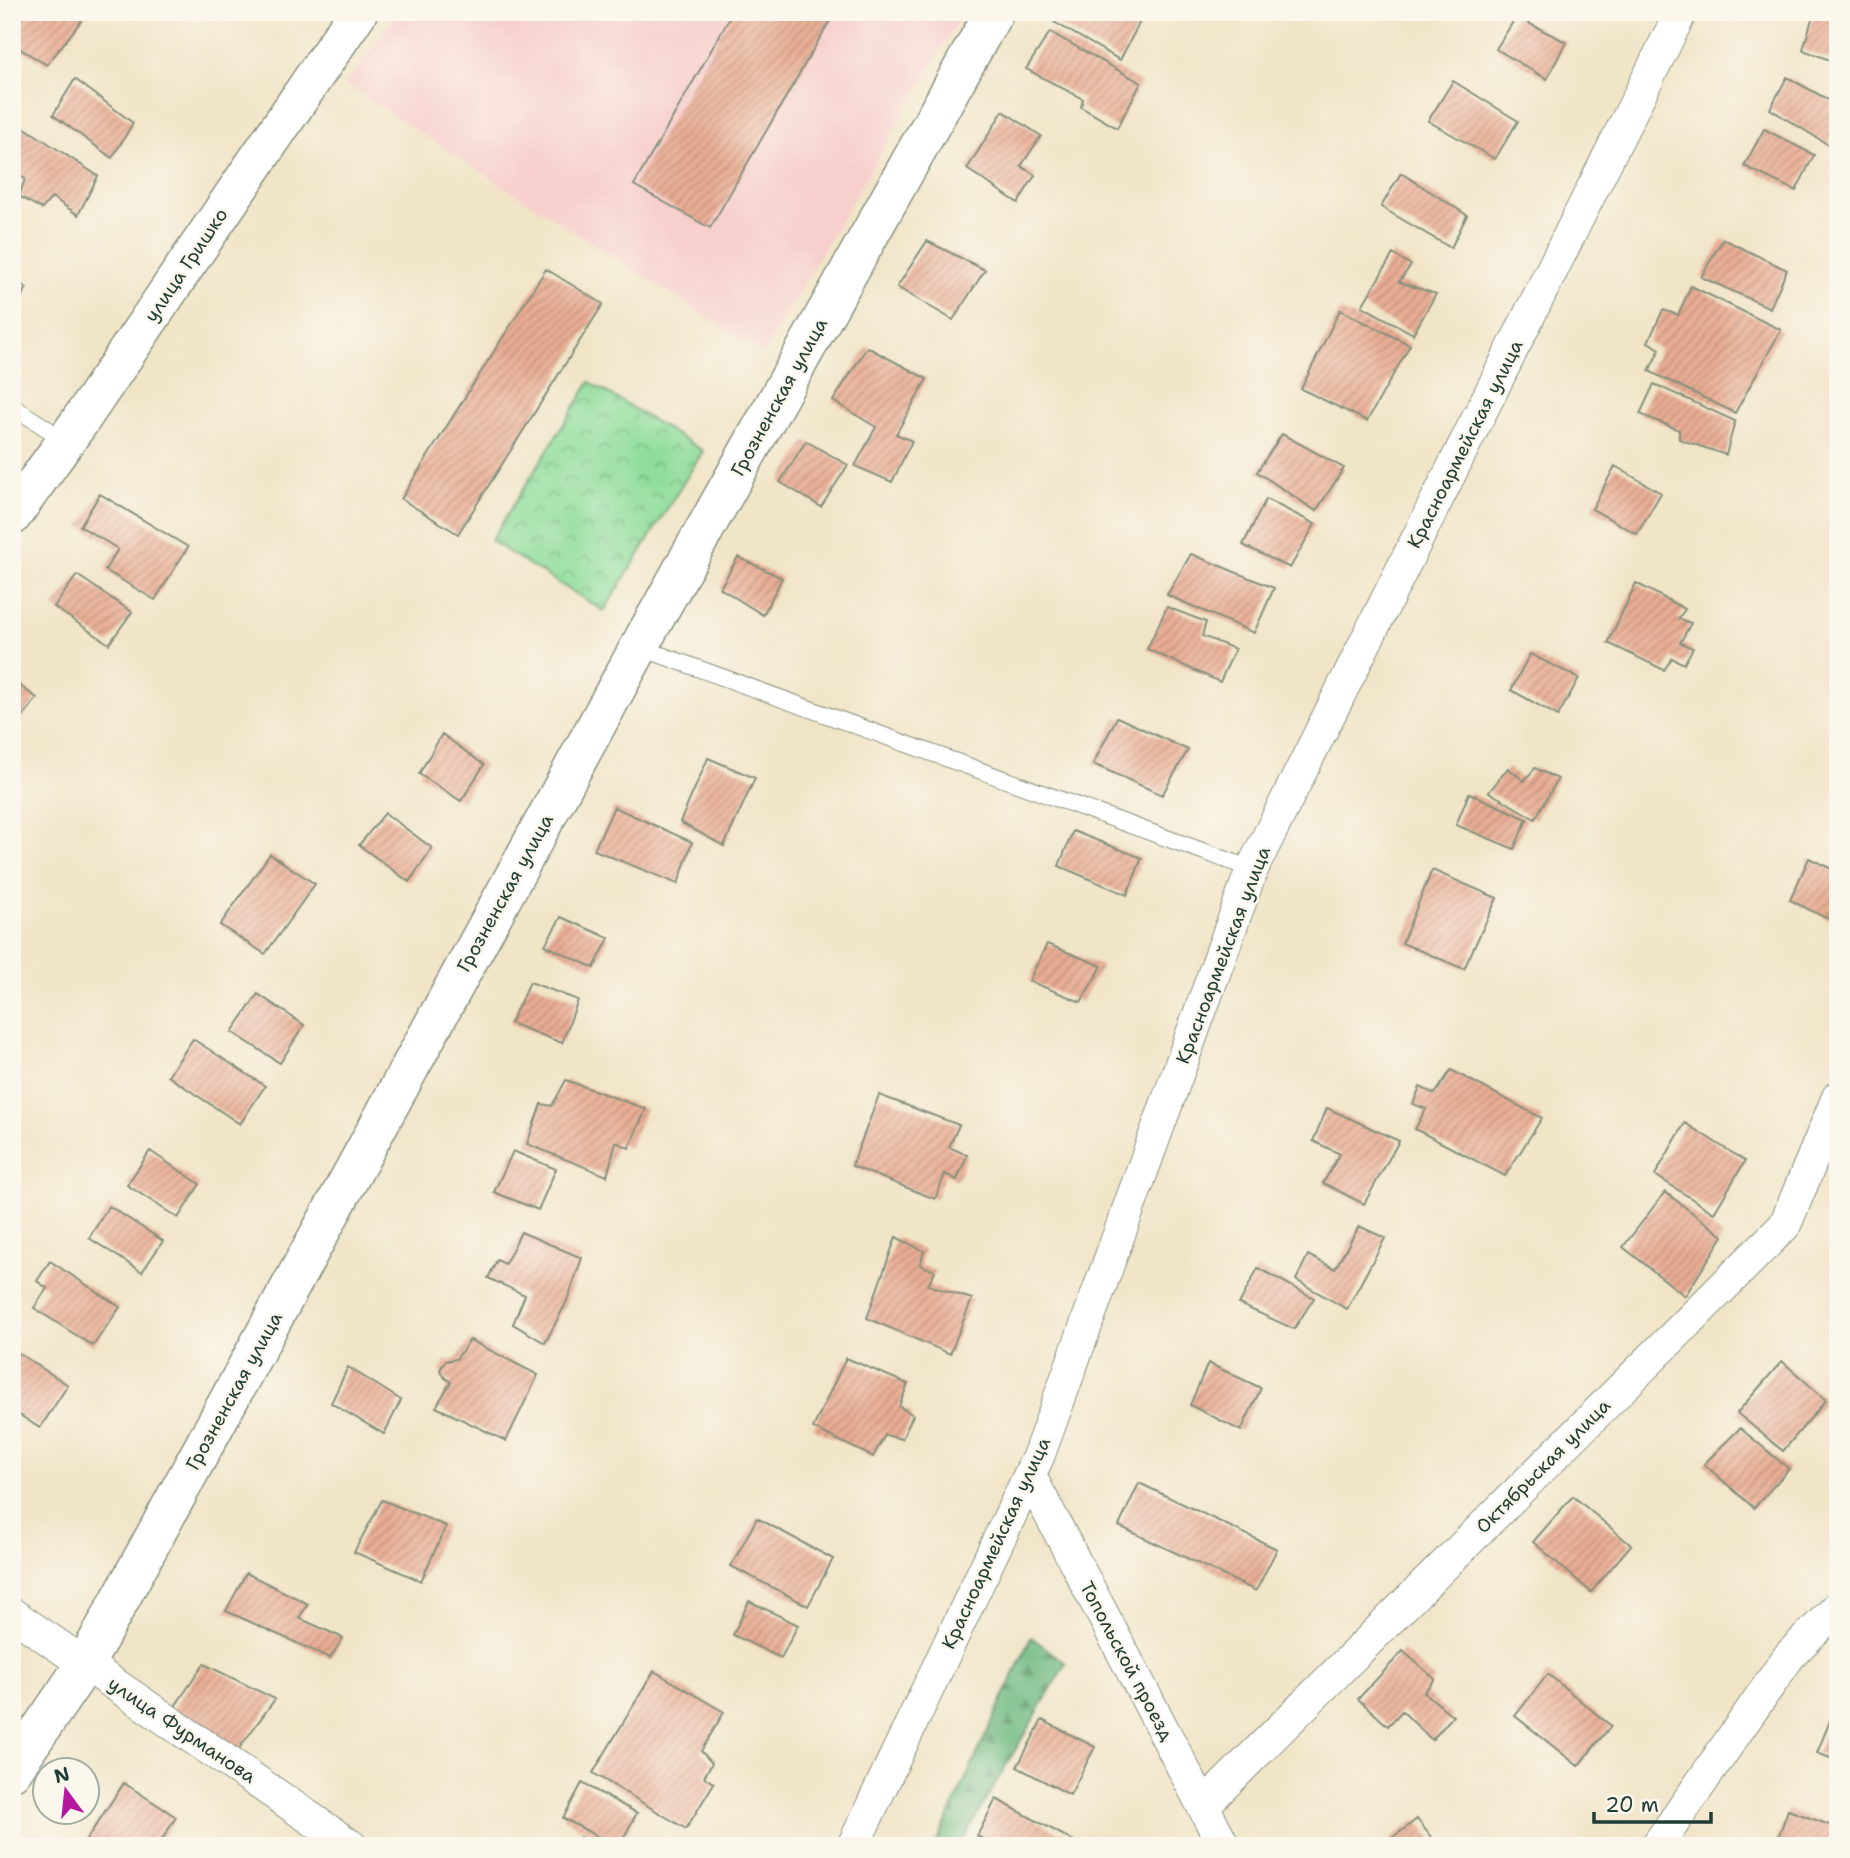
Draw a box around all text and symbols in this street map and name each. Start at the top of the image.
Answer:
street label: улица Гришко [139,203,233,327]
street label: Грозненская улица [725,313,833,481]
street label: Красноармейская улица [1401,335,1529,553]
street label: Грозненская улица [451,809,559,977]
street label: Красноармейская улица [1170,843,1276,1067]
street label: Грозненская улица [180,1307,288,1475]
street label: Октябрьская улица [1470,1393,1616,1539]
street label: Красноармейская улица [936,1433,1056,1653]
street label: Топольской проезд [1074,1577,1180,1745]
street label: улица Фурманова [103,1671,261,1789]
north arrow [32,1756,102,1826]
text: N [51,1761,72,1789]
scale bar [1594,1781,1712,1825]
text: 20 m [1605,1791,1659,1819]

